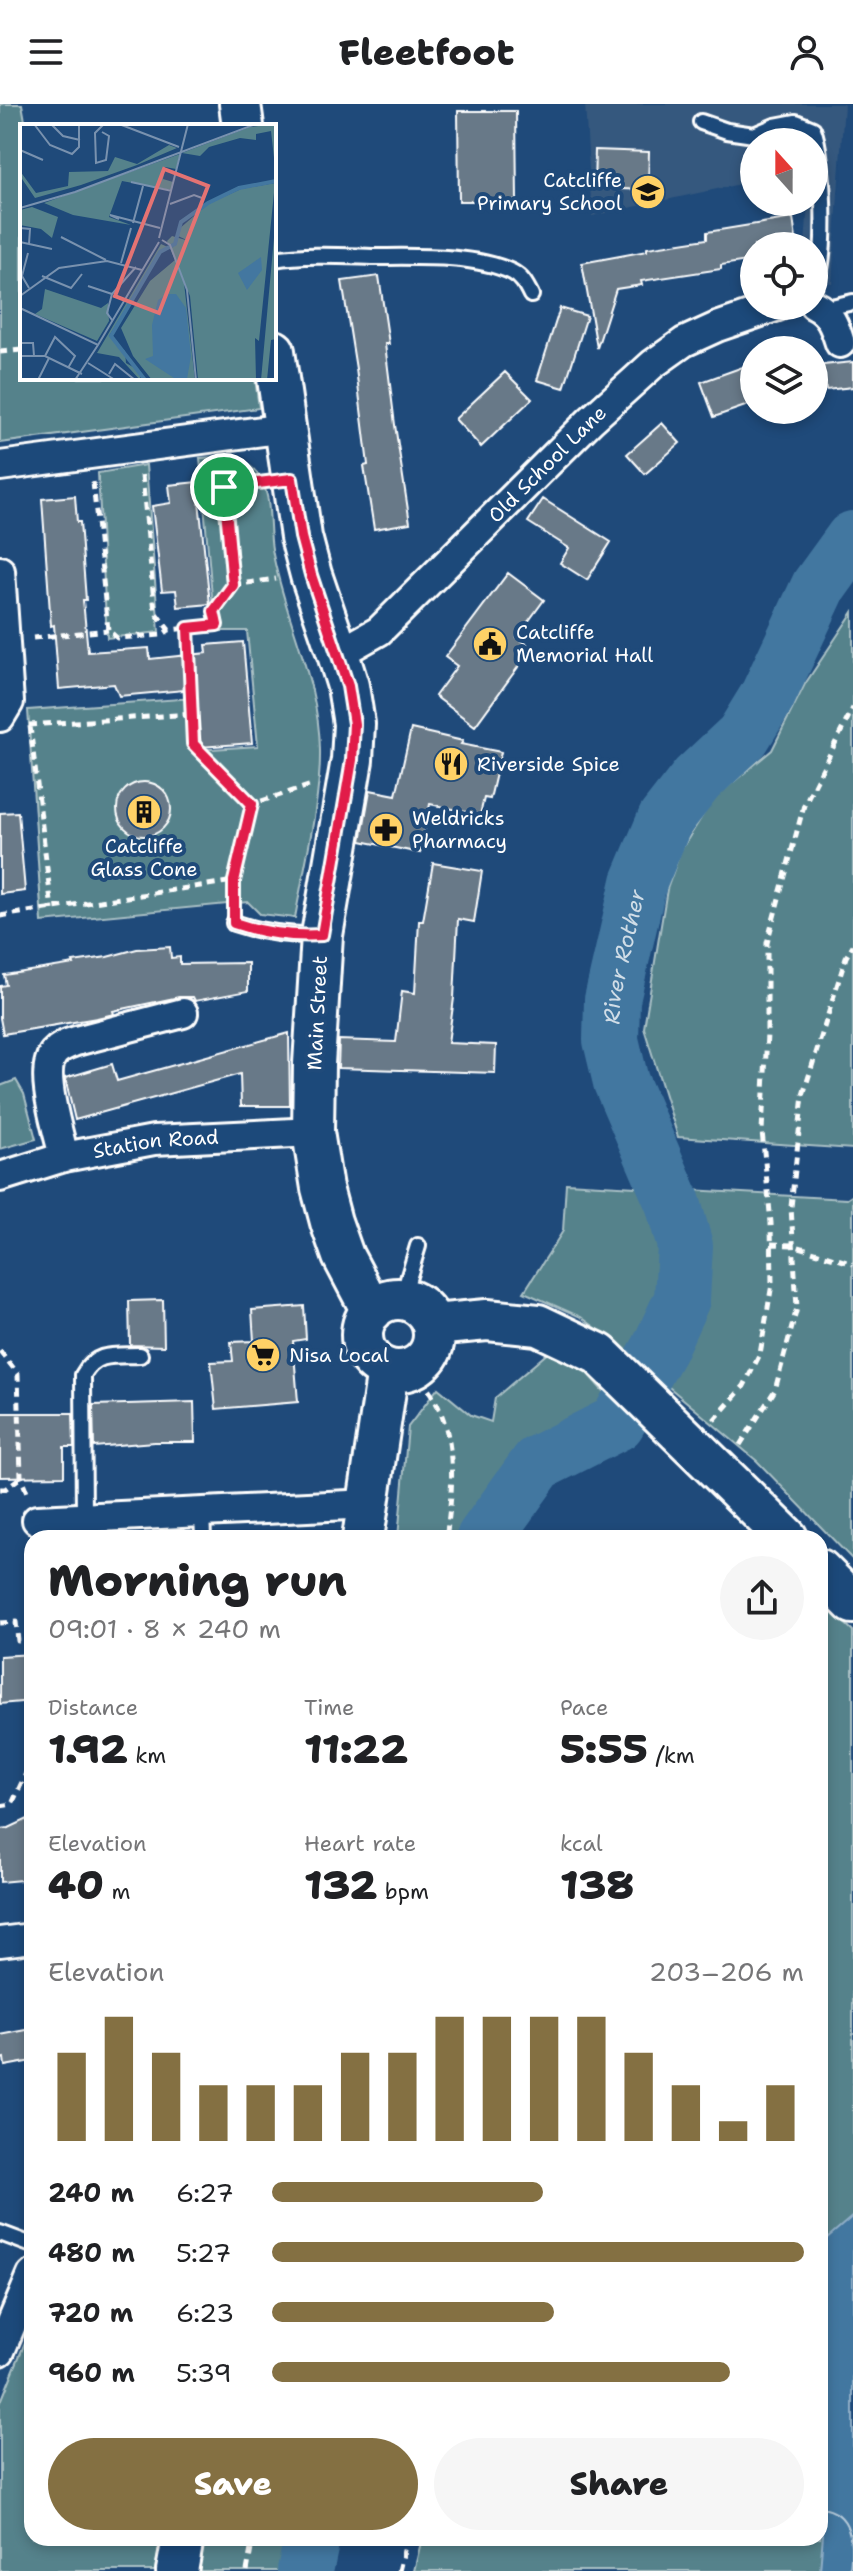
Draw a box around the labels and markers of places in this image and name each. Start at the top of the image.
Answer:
place label: Catcliffe Primary School [477,167,622,216]
school or university icon: Catcliffe Primary School [629,173,667,211]
pin [190,453,258,521]
place label: Catcliffe Memorial Hall [516,619,653,668]
public building icon: Catcliffe Memorial Hall [471,625,509,663]
restaurant icon: Riverside Spice [432,745,470,783]
place label: Riverside Spice [477,751,620,777]
building icon: Catcliffe Glass Cone [125,793,163,831]
place label: Weldricks Pharmacy [412,805,507,854]
pharmacy icon: Weldricks Pharmacy [367,811,405,849]
place label: Catcliffe Glass Cone [91,833,198,882]
supermarket icon: Nisa Local [244,1336,282,1374]
place label: Nisa Local [289,1342,389,1368]

